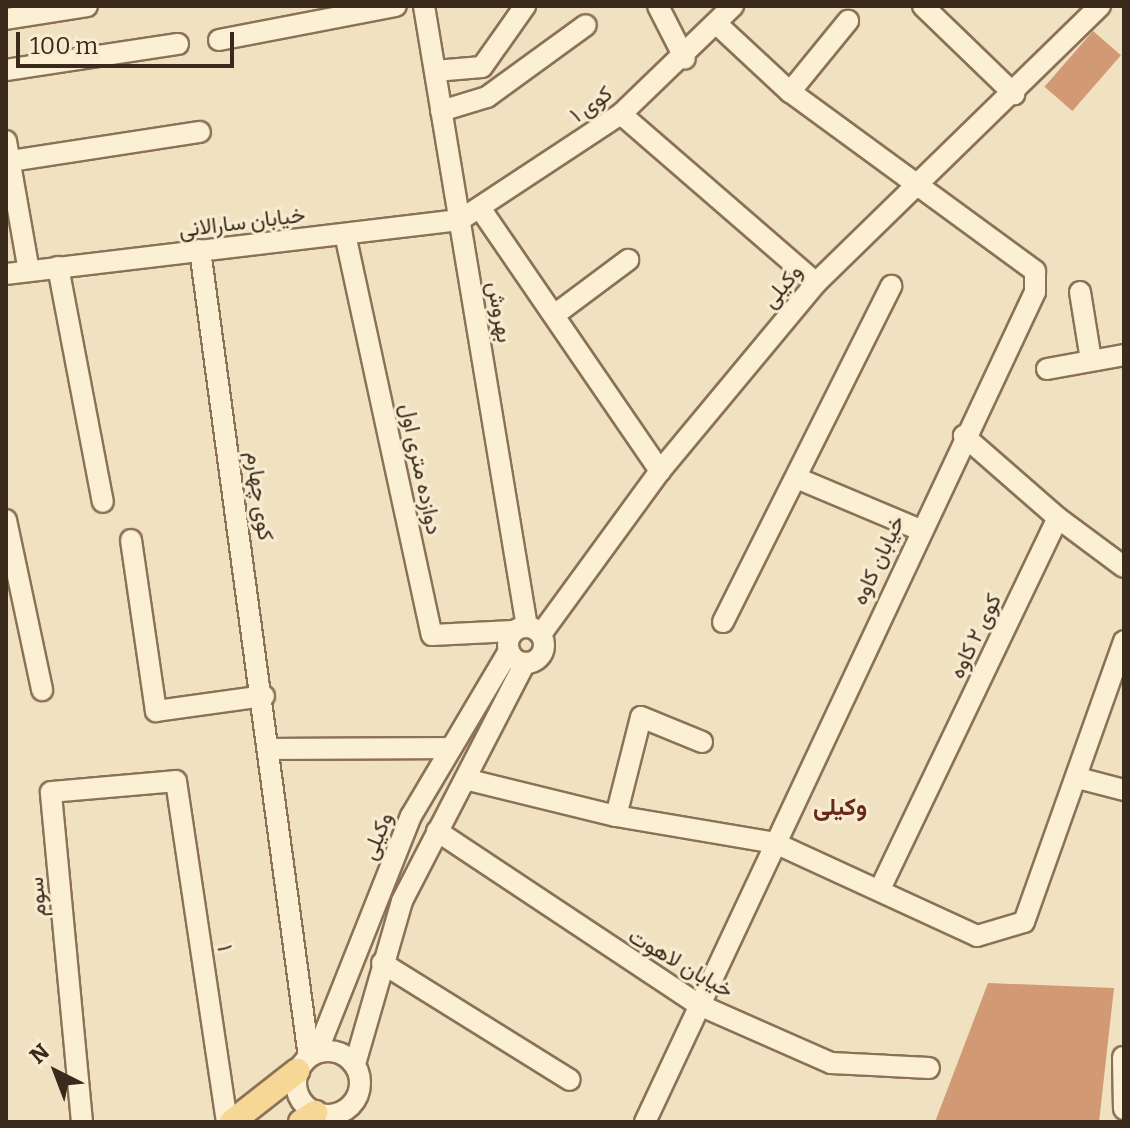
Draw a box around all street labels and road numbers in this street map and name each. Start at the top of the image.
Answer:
street label: کوی ۱ [565,80,617,128]
street label: خیابان سارالانی [177,201,307,243]
street label: وکیلی [756,259,808,313]
street label: بهروش [482,279,518,345]
street label: دوازده متری اول [394,401,448,537]
street label: کوی چهارم [241,450,279,542]
street label: خیابان کاوه [846,511,910,609]
street label: کوی ۲ کاوه [943,589,1007,683]
street label: وکیلی [356,808,398,864]
street label: سوم [22,876,52,918]
street label: خیابان لاهوت [624,922,738,1004]
street label: ۱ [211,943,239,953]

